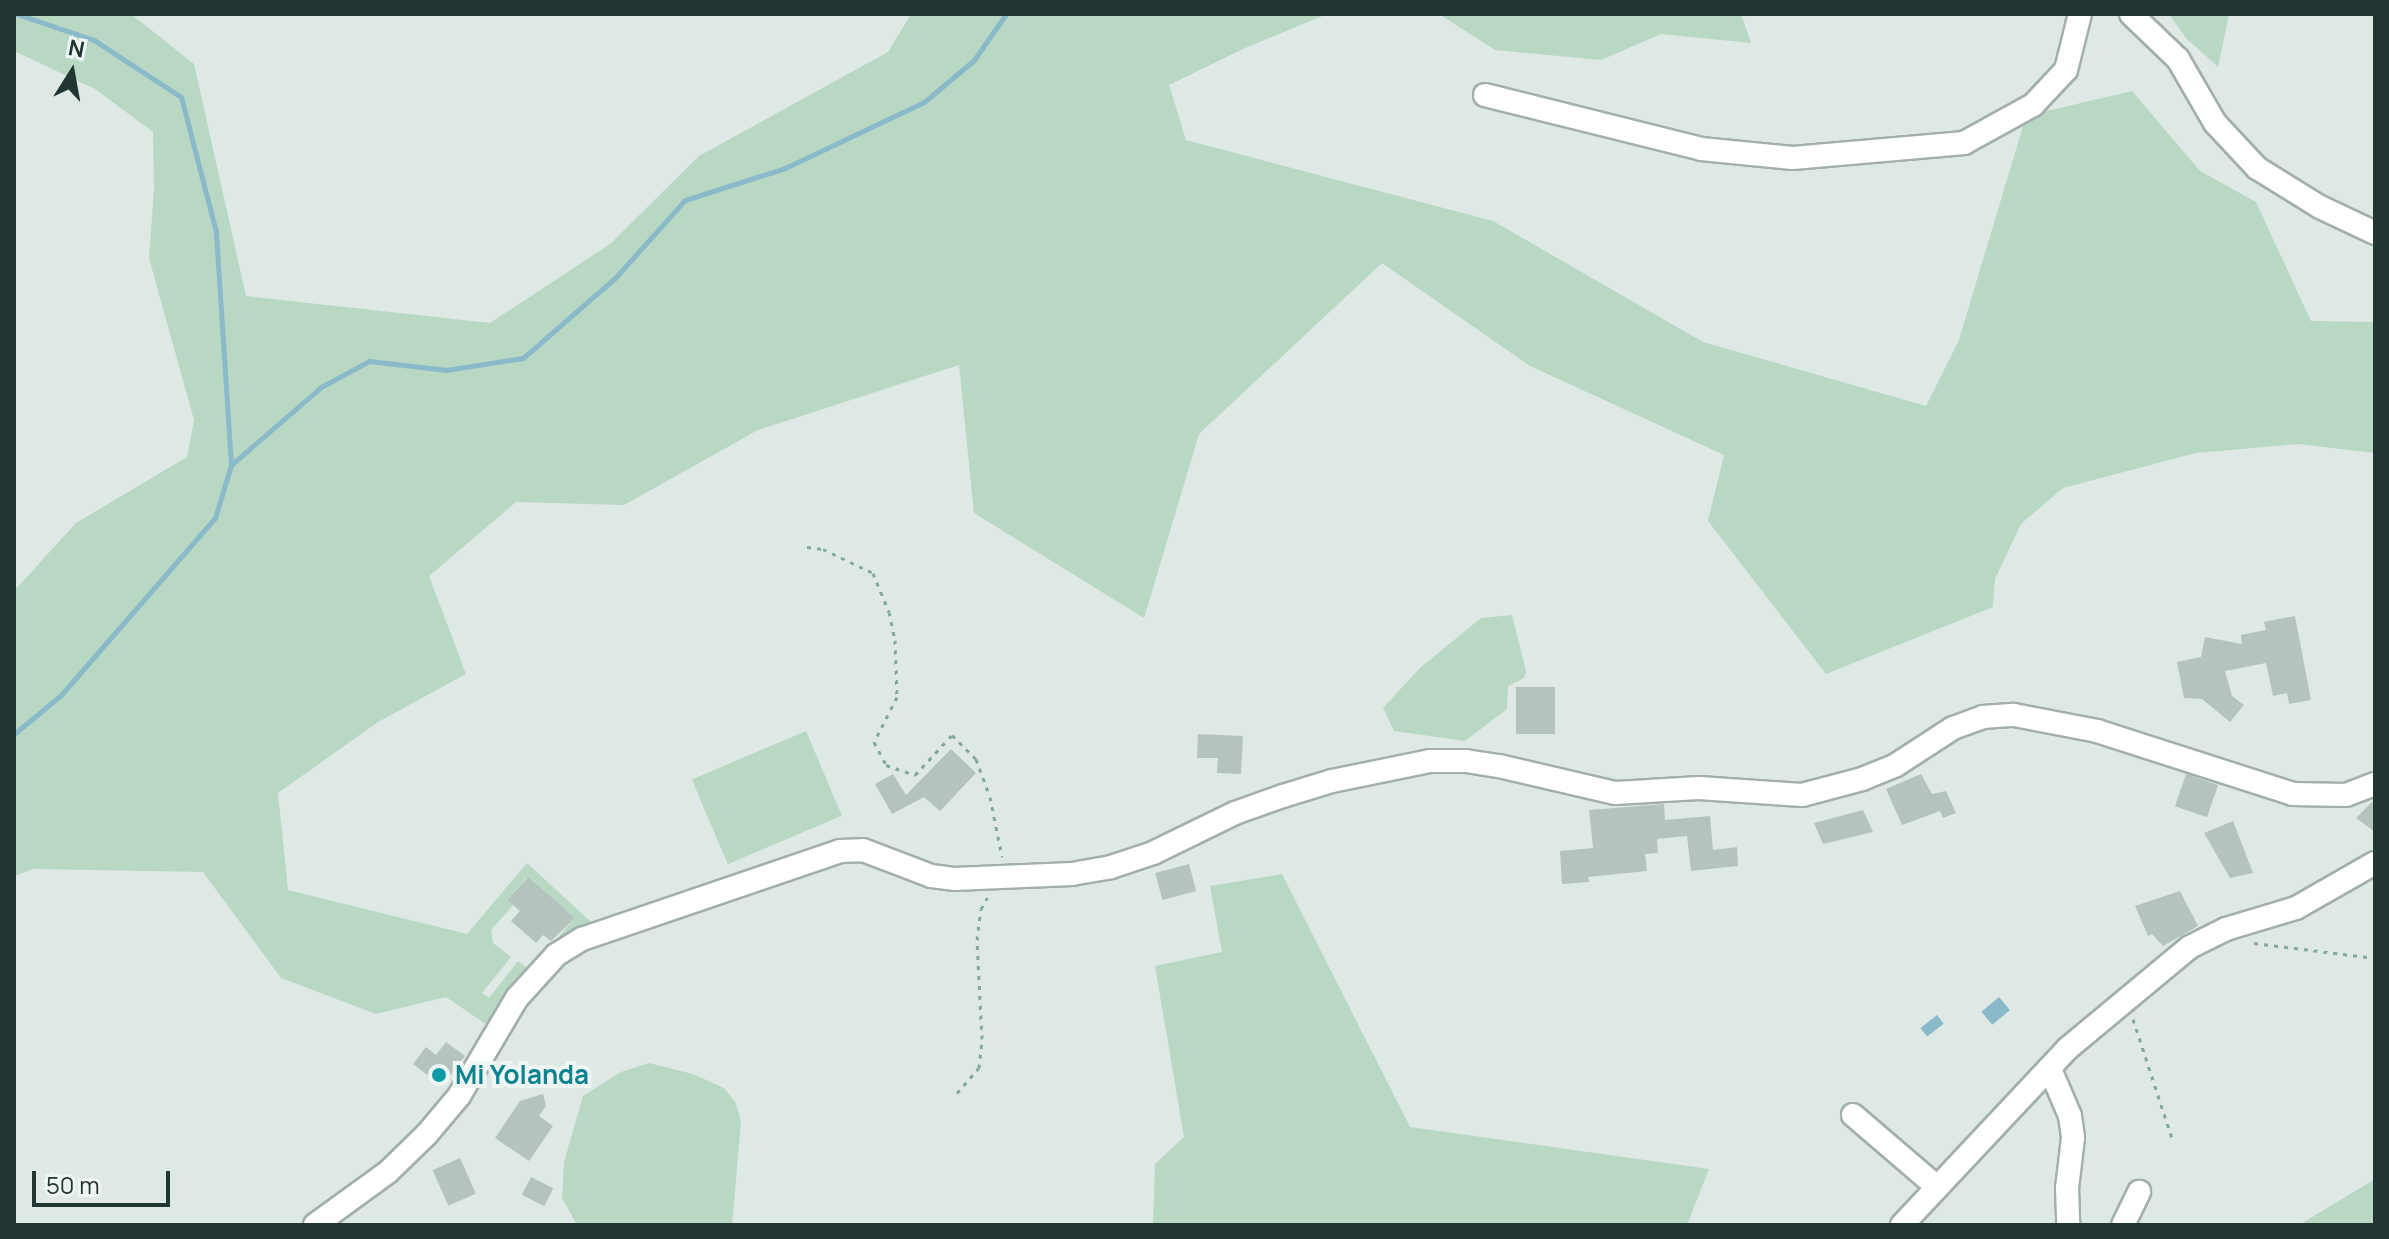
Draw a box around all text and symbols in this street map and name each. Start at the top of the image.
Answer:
north arrow [32,32,112,112]
text: N [66,32,87,65]
place label: Mi Yolanda [455,1059,589,1091]
marker: Mi Yolanda [430,1066,448,1084]
scale bar [36,1155,174,1205]
text: 50 m [46,1168,100,1201]

